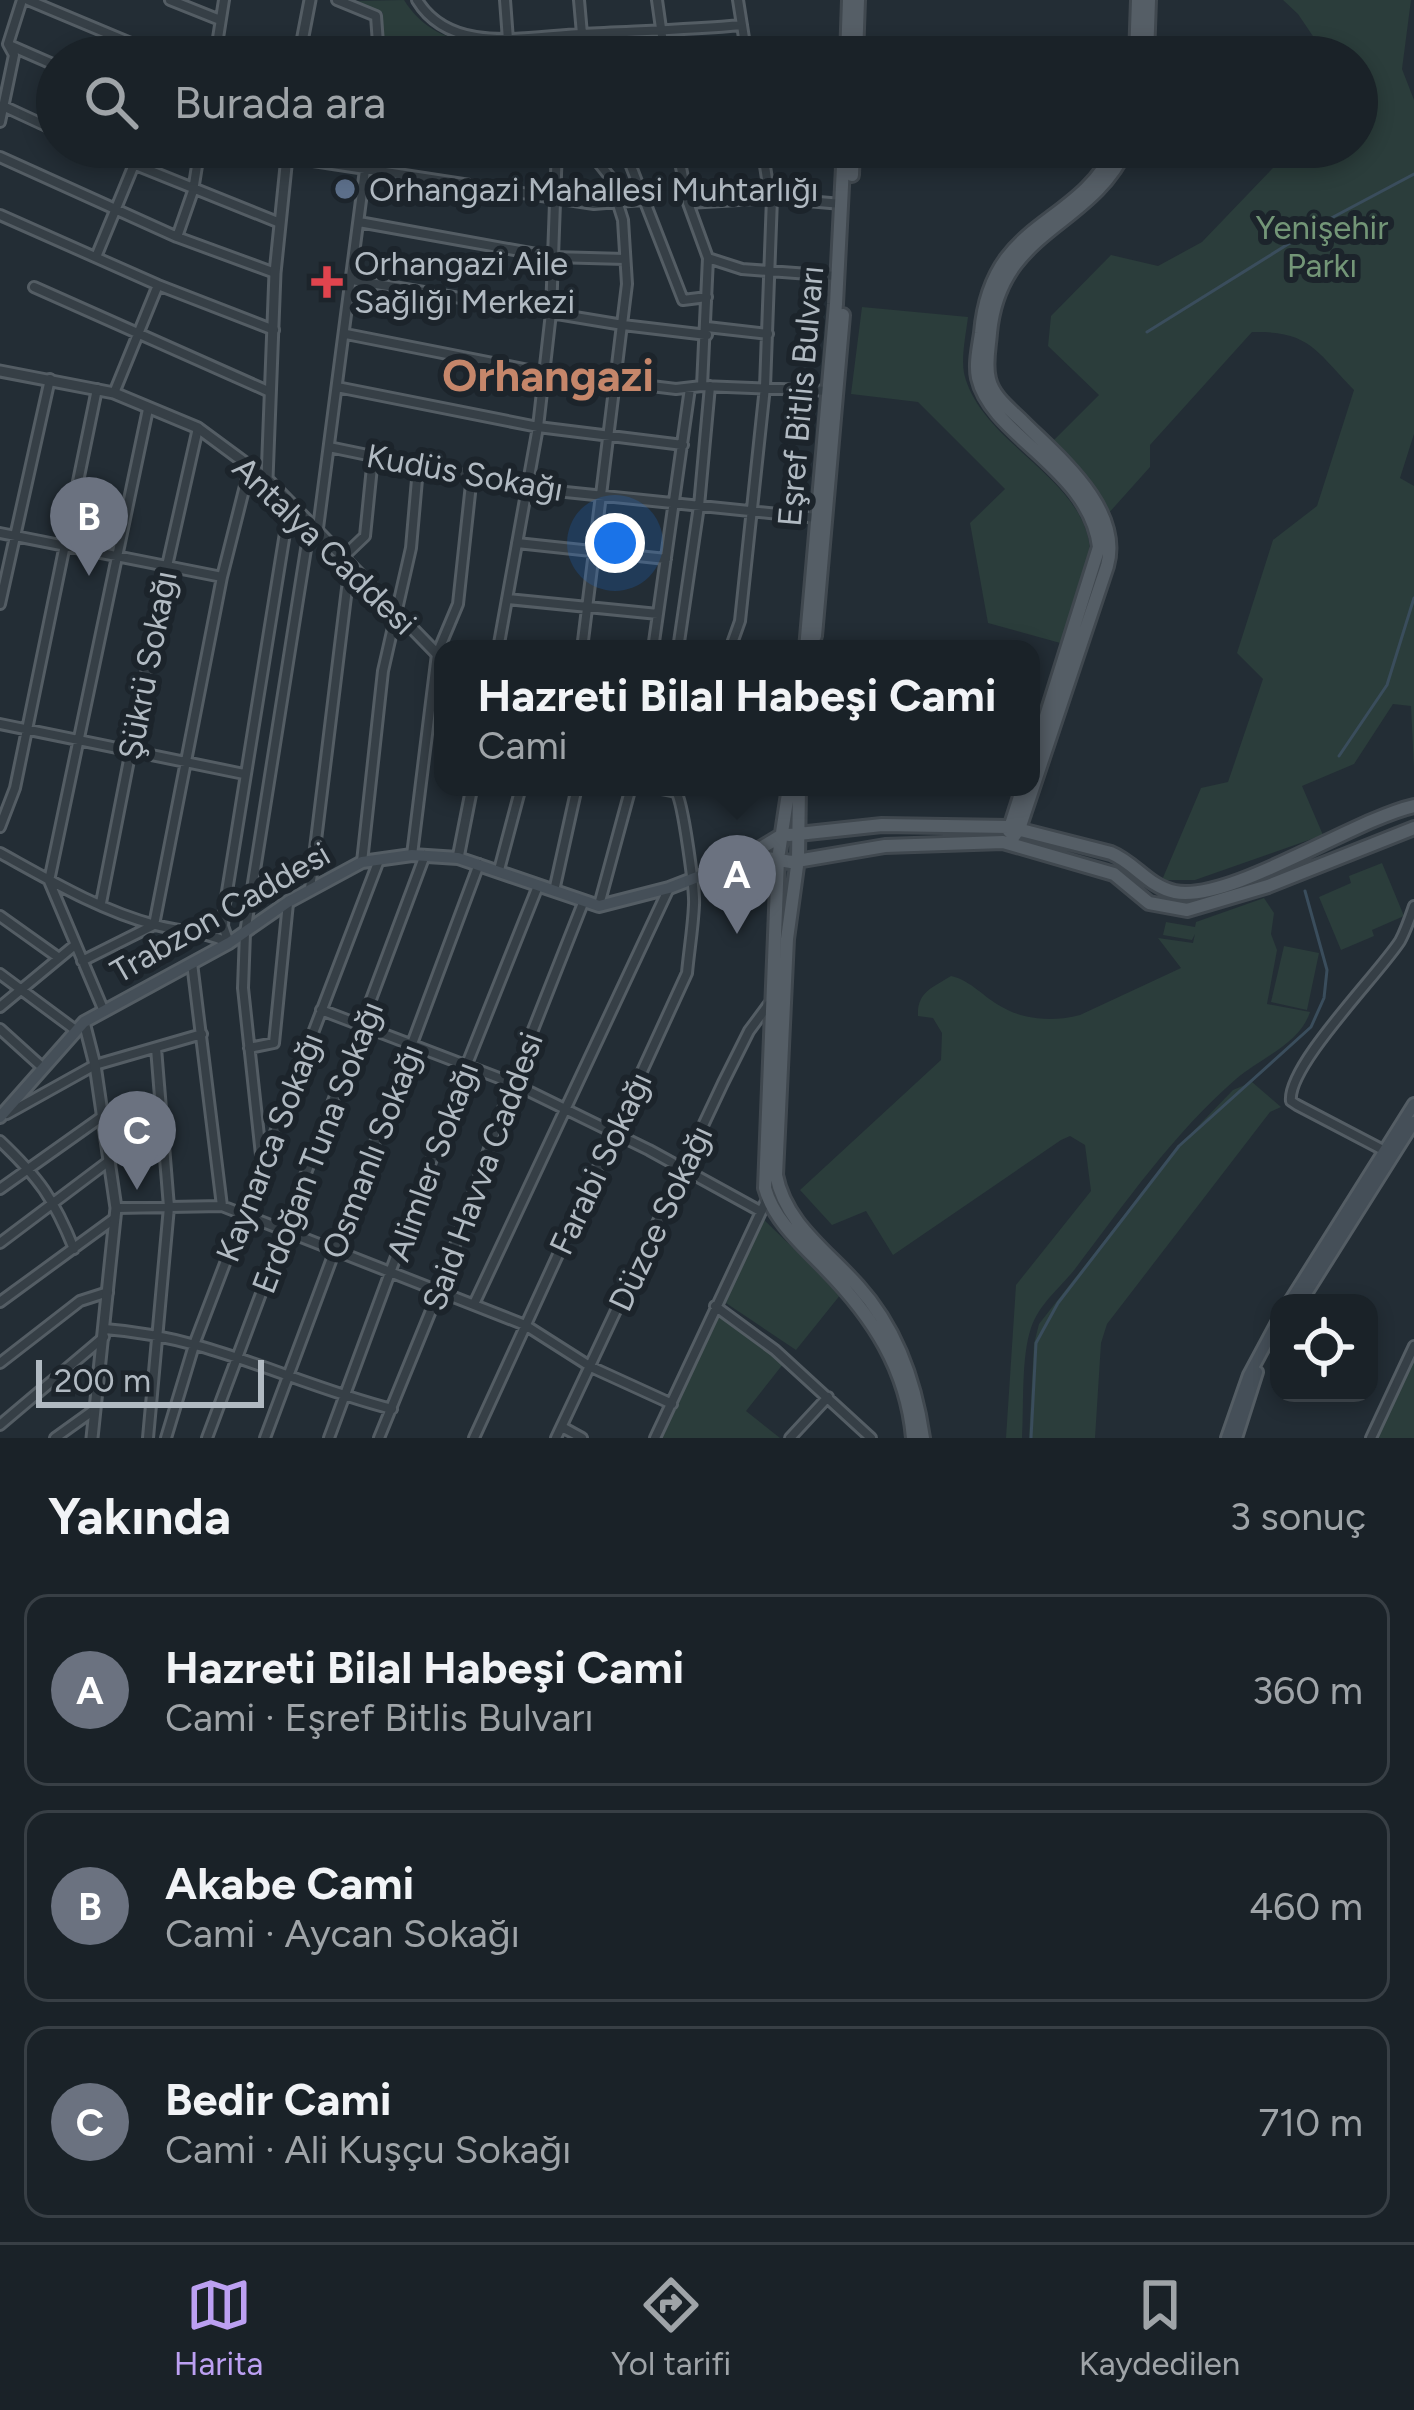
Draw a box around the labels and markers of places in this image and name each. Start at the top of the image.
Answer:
place label: Orhangazi Mahallesi Muhtarlığı [369,170,818,209]
marker: Orhangazi Mahallesi Muhtarlığı [332,176,358,202]
place label: Orhangazi Aile Sağlığı Merkezi [354,244,575,321]
marker: Orhangazi Aile Sağlığı Merkezi [311,266,343,298]
pin: B [50,477,128,576]
pin: A [698,835,776,934]
pin: C [98,1091,176,1190]

